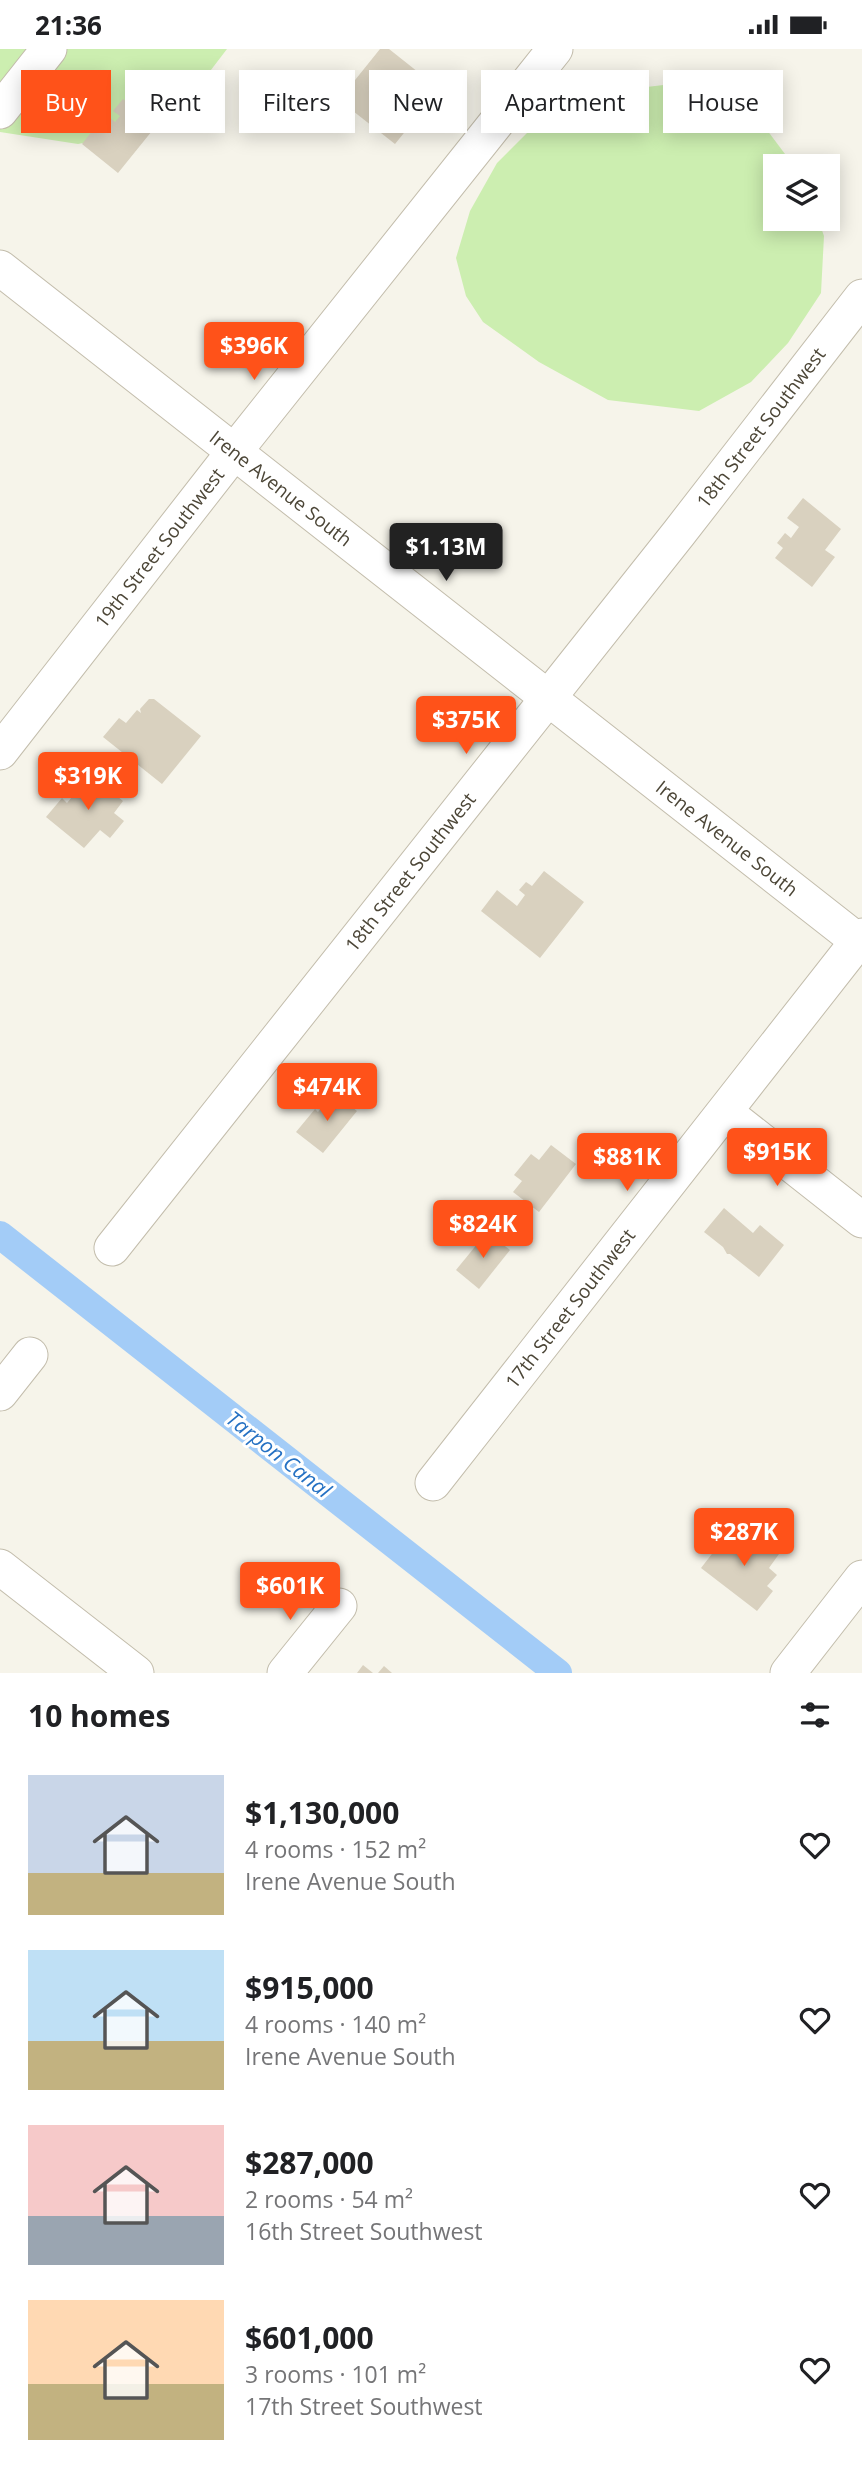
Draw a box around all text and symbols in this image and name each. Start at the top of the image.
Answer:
text: 21:36 [35,7,102,43]
chip: Buy [21,70,111,133]
chip: Rent [125,70,225,133]
chip: Filters [239,70,355,133]
chip: New [369,70,467,133]
chip: Apartment [481,70,649,133]
chip: House [663,70,783,133]
map controls [763,154,840,231]
button: layers [763,154,840,231]
pin: $396K [205,323,303,382]
text: $396K [220,329,288,361]
street label: 18th Street Southwest [690,342,831,513]
street label: Irene Avenue South [204,424,357,552]
street label: 19th Street Southwest [89,462,230,633]
pin: $1.13M [389,524,503,583]
text: $1.13M [406,530,486,562]
pin: $375K [417,697,515,756]
text: $375K [432,703,500,735]
pin: $319K [39,753,137,812]
text: $319K [54,759,122,791]
street label: Irene Avenue South [651,774,804,902]
street label: 18th Street Southwest [339,787,482,957]
pin: $474K [278,1063,376,1123]
text: $474K [293,1070,361,1102]
pin: $915K [728,1129,826,1188]
pin: $881K [578,1133,676,1193]
text: $915K [743,1135,811,1167]
text: $881K [593,1140,661,1172]
pin: $824K [434,1201,532,1260]
text: $824K [449,1207,517,1239]
street label: 17th Street Southwest [499,1223,641,1394]
water label: Tarpon Canal [221,1404,338,1504]
pin: $287K [695,1509,793,1568]
text: $287K [710,1515,778,1547]
pin: $601K [241,1563,339,1622]
text: $601K [256,1569,324,1601]
text: 10 homes [28,1695,171,1736]
icon: filters [796,1696,834,1734]
text: $1,130,000 [245,1792,399,1833]
icon: home [84,1803,168,1887]
icon: heart [796,1826,834,1864]
text: 4 rooms · 152 m² [245,1833,426,1865]
text: Irene Avenue South [245,1865,456,1897]
text: $915,000 [245,1967,374,2008]
icon: home [84,1978,168,2062]
icon: heart [796,2001,834,2039]
text: 4 rooms · 140 m² [245,2008,426,2040]
text: Irene Avenue South [245,2040,456,2072]
text: $287,000 [245,2142,374,2183]
icon: home [84,2153,168,2237]
icon: heart [796,2176,834,2214]
text: 2 rooms · 54 m² [245,2183,413,2215]
text: 16th Street Southwest [245,2215,483,2247]
text: $601,000 [245,2317,374,2358]
icon: home [84,2328,168,2412]
icon: heart [796,2351,834,2389]
text: 3 rooms · 101 m² [245,2358,426,2390]
text: 17th Street Southwest [245,2390,483,2422]

